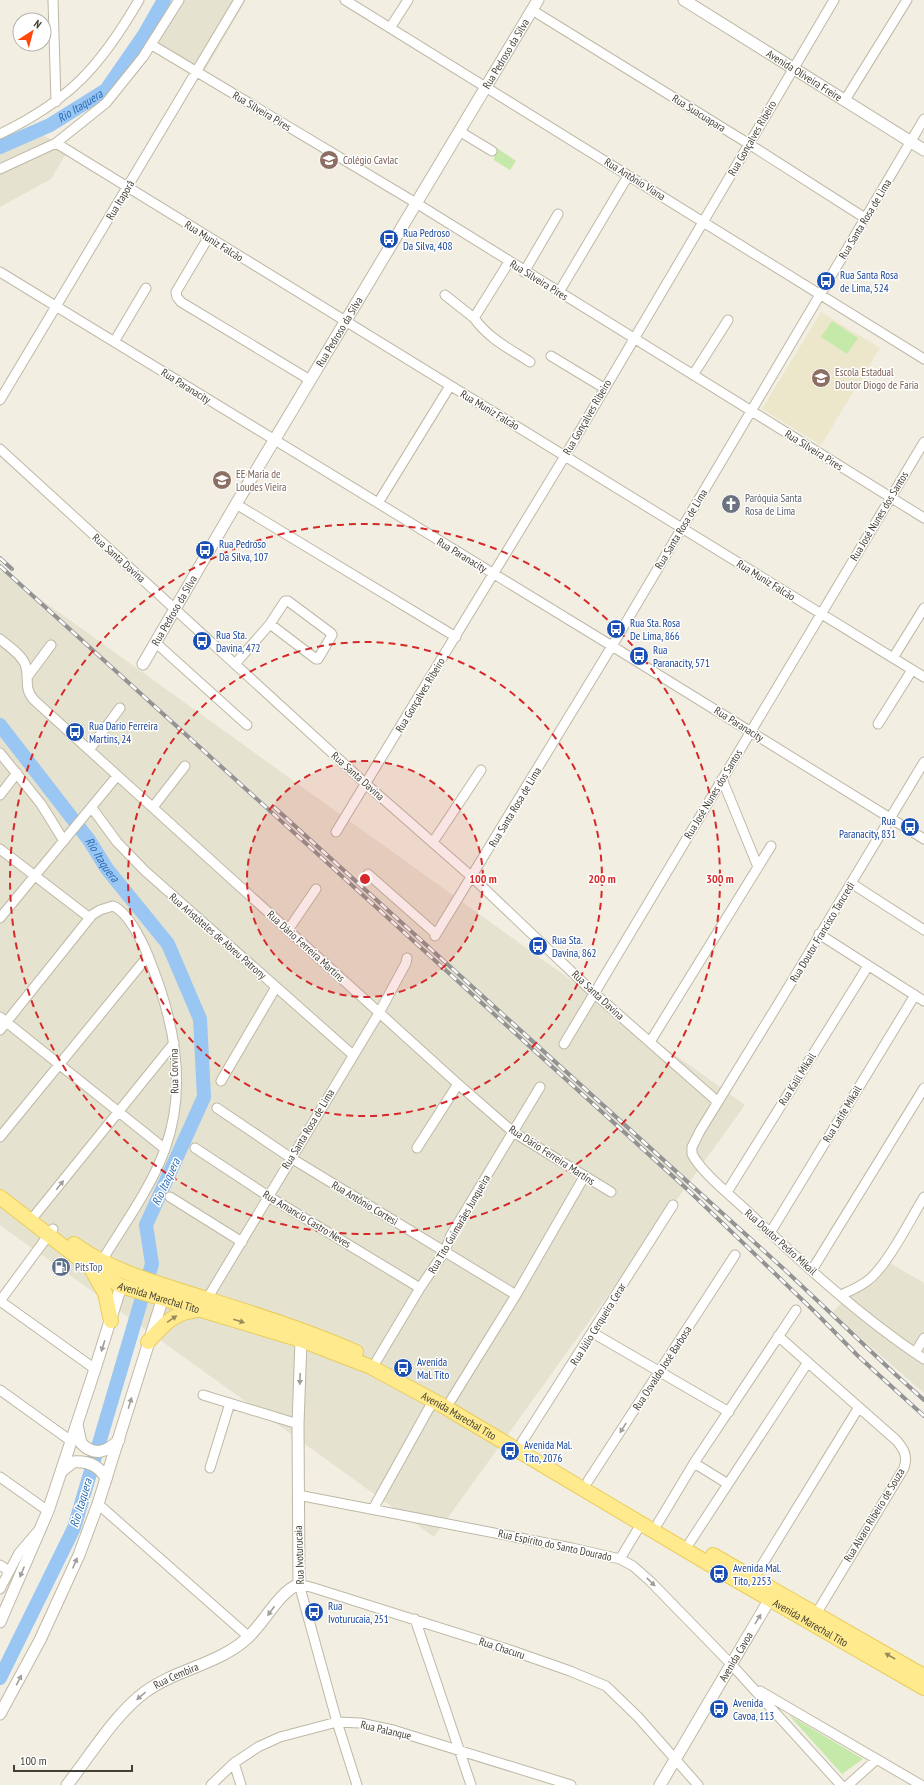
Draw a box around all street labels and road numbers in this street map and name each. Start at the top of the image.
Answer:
street label: Rua Pedroso da Silva [479,16,532,91]
street label: Avenida Oliveira Freire [764,46,845,104]
street label: Rua Silveira Pires [230,88,294,134]
street label: Rua Suacuapara [670,91,728,135]
street label: Rua Gonçalves Ribeiro [725,98,779,178]
street label: Rua Antônio Viana [602,155,668,203]
street label: Rua Santa Rosa de Lima [836,177,894,261]
street label: Rua Itaporâ [103,178,137,222]
street label: Rua Muniz Falcão [182,217,246,265]
street label: Rua Silveira Pires [507,257,571,304]
street label: Rua Pedroso da Silva [313,294,366,369]
street label: Rua Paranacity [159,365,214,407]
street label: Rua Gonçalves Ribeiro [560,377,614,457]
street label: Rua Muniz Falcão [458,387,522,433]
street label: Rua Silveira Pires [782,427,846,474]
street label: Rua José Nunes dos Santos [847,469,911,563]
street label: Rua Santa Rosa de Lima [652,487,710,571]
street label: Rua Santa Davina [90,531,148,585]
street label: Rua Paranacity [434,535,490,576]
street label: Rua Muniz Falcão [734,556,798,604]
street label: Rua Pedroso da Silva [148,573,200,648]
street label: Rua Gonçalves Ribeiro [392,655,448,735]
street label: Rua Paranacity [712,703,767,745]
street label: Rua José Nunes dos Santos [681,747,745,841]
street label: Rua Santa Davina [329,749,387,803]
street label: Rua Santa Rosa de Lima [486,765,544,849]
street label: Rua Doutor Francisco Tancredi [787,879,857,985]
street label: Rua Aristóteles de Abreu Patrony [167,890,270,983]
street label: Rua Dário Ferreira Martins [264,907,348,985]
street label: Rua Santa Davina [569,967,627,1023]
street label: Rua Corvina [167,1048,181,1094]
street label: Rua Kalil Mikail [775,1050,819,1108]
street label: Rua Latife Mikail [820,1083,865,1145]
street label: Rua Santa Rosa de Lima [279,1087,337,1171]
street label: Rua Dário Ferreira Martins [506,1122,598,1188]
street label: Rua Tito Guimarães Junqueira [425,1172,493,1276]
street label: Rua Antônio Cortesi [329,1178,401,1228]
street label: Rua Amancio Castro Neves [260,1187,354,1251]
street label: Rua Doutor Pedro Mikail [742,1206,820,1278]
street label: Avenida Marechal Tito [115,1279,201,1316]
street label: Rua Júlio Cerqueira Cerar [567,1280,629,1368]
street label: Rua Osvaldo José Barbosa [629,1323,695,1413]
street label: Avenida Marechal Tito [419,1389,499,1443]
street label: Rua Alvaro Ribeiro de Souza [841,1466,907,1564]
street label: Rua Ivoturucaia [291,1525,307,1585]
street label: Rua Espírito do Santo Dourado [497,1526,613,1564]
street label: Avenida Marechal Tito [771,1596,851,1650]
street label: Avenida Cavoa [716,1629,756,1684]
street label: Rua Chacuru [477,1634,527,1662]
street label: Rua Cembira [151,1660,201,1692]
street label: Rua Palanque [359,1717,413,1743]

